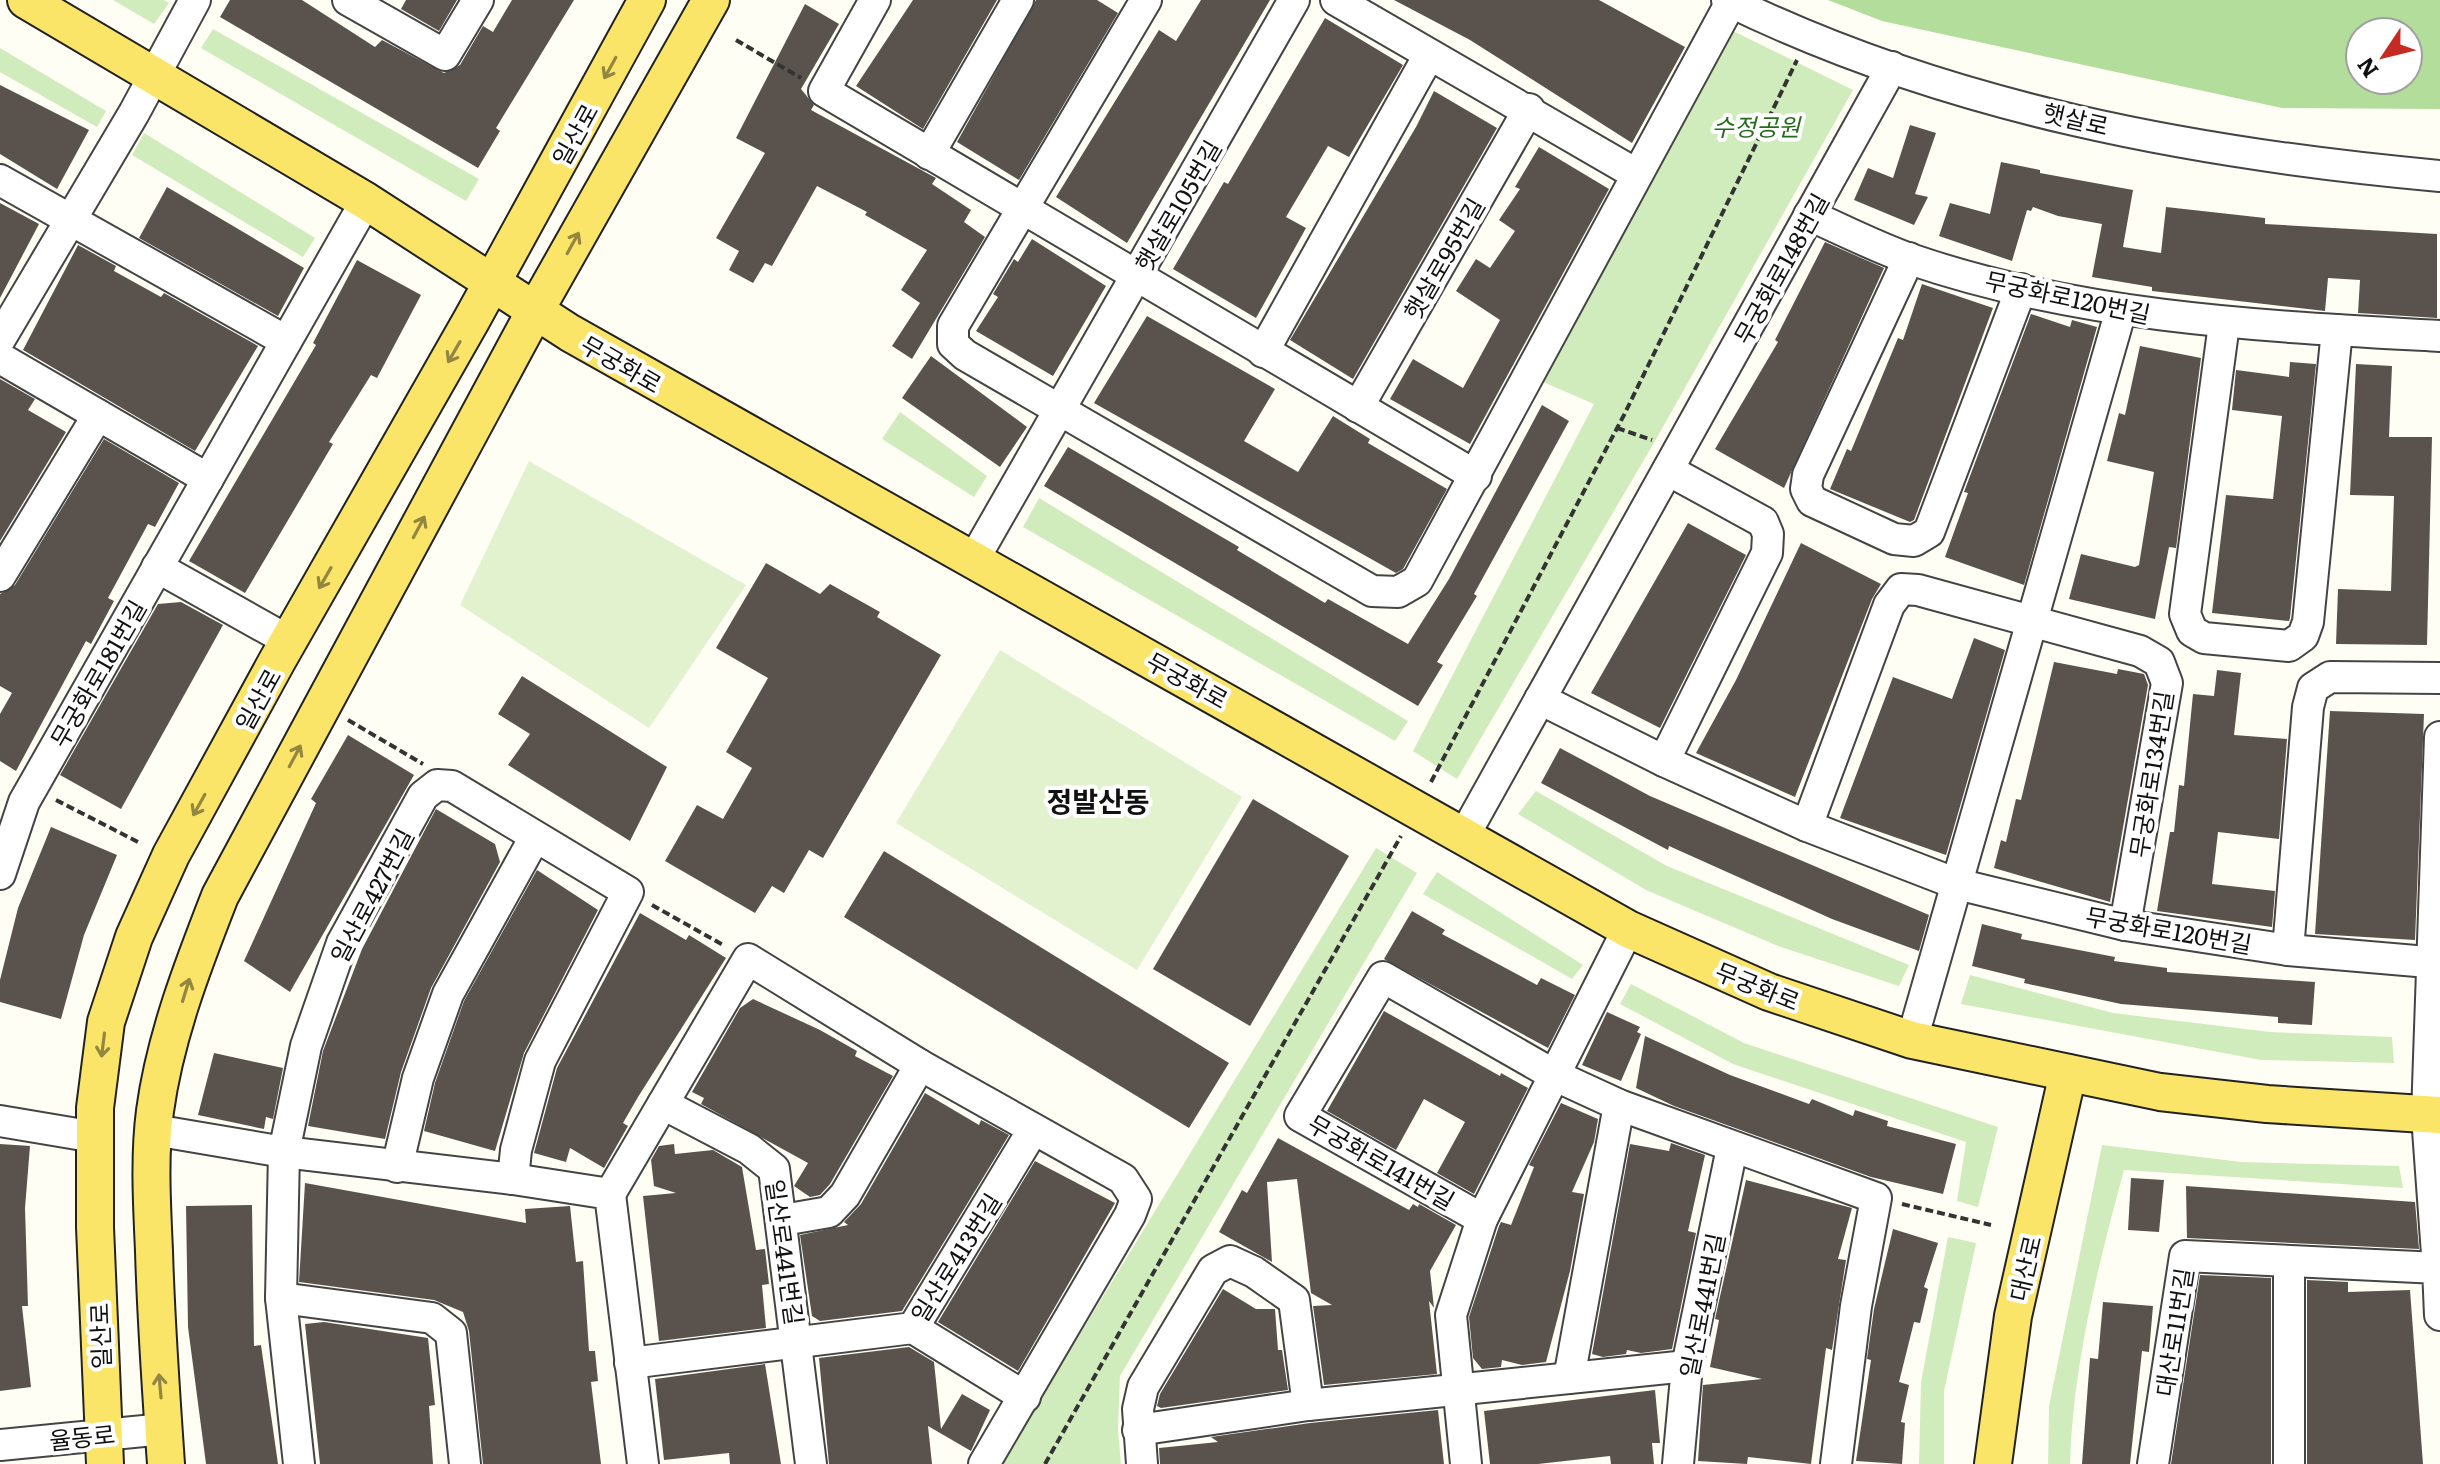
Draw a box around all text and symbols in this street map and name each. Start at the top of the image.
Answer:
north arrow [2344,16,2424,96]
text: N [2348,51,2385,85]
one-way arrow [602,56,617,80]
street label: 햇살로 [2040,93,2112,143]
street label: 일산로 [543,97,605,171]
park label: 수정공원 [1712,108,1802,143]
street label: 햇살로105번길 [1125,133,1229,277]
street label: 무궁화로148번길 [1724,186,1836,350]
street label: 햇살로95번길 [1394,191,1492,325]
one-way arrow [565,232,581,255]
street label: 무궁화로120번길 [1982,261,2154,331]
street label: 무궁화로 [575,326,669,400]
one-way arrow [446,339,461,363]
one-way arrow [411,515,427,539]
one-way arrow [317,565,332,589]
street label: 무궁화로181번길 [41,593,153,753]
street label: 무궁화로 [1141,642,1235,716]
street label: 일산로 [226,662,288,736]
street label: 무궁화로134번길 [2120,688,2180,860]
one-way arrow [288,744,304,768]
district label: 정발산동 [1046,779,1150,821]
one-way arrow [190,793,206,816]
street label: 일산로427번길 [321,822,421,968]
street label: 무궁화로120번길 [2083,897,2255,961]
street label: 무궁화로 [1710,952,1806,1018]
one-way arrow [179,978,194,1004]
one-way arrow [95,1032,110,1057]
street label: 무궁화로141번길 [1302,1105,1462,1217]
street label: 일산로441번길 [758,1177,814,1327]
street label: 일산로413번길 [901,1186,1009,1328]
street label: 일산로441번길 [1670,1230,1732,1380]
street label: 대산로 [1999,1232,2049,1304]
street label: 대산로11번길 [2146,1265,2200,1399]
street label: 일산로 [80,1302,118,1370]
one-way arrow [152,1373,167,1400]
street label: 율동로 [47,1415,117,1457]

